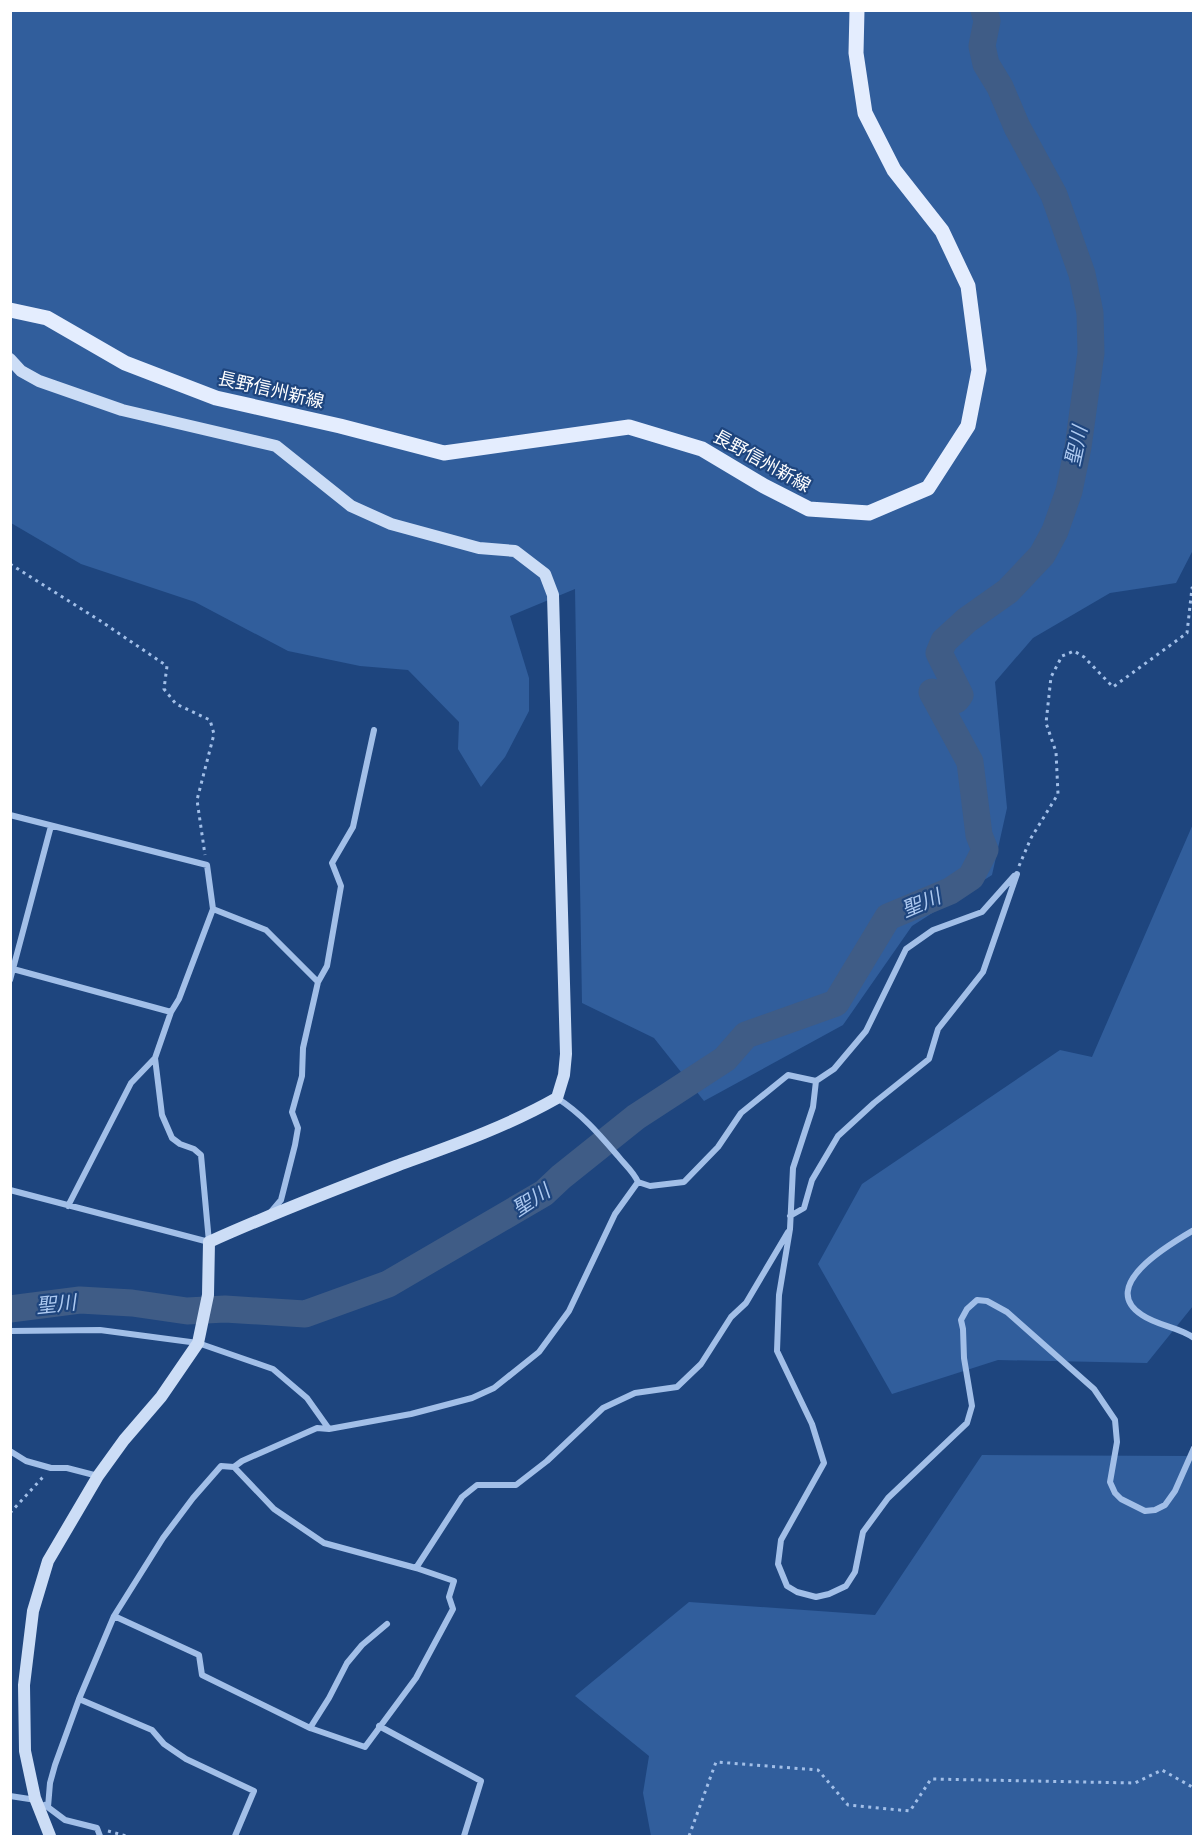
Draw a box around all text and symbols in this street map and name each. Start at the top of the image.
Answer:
street label: 長野信州新線 [216,367,326,413]
water label: 聖川 [1061,422,1092,468]
street label: 長野信州新線 [709,425,815,497]
water label: 聖川 [898,884,946,922]
water label: 聖川 [508,1179,556,1221]
water label: 聖川 [35,1291,79,1318]

